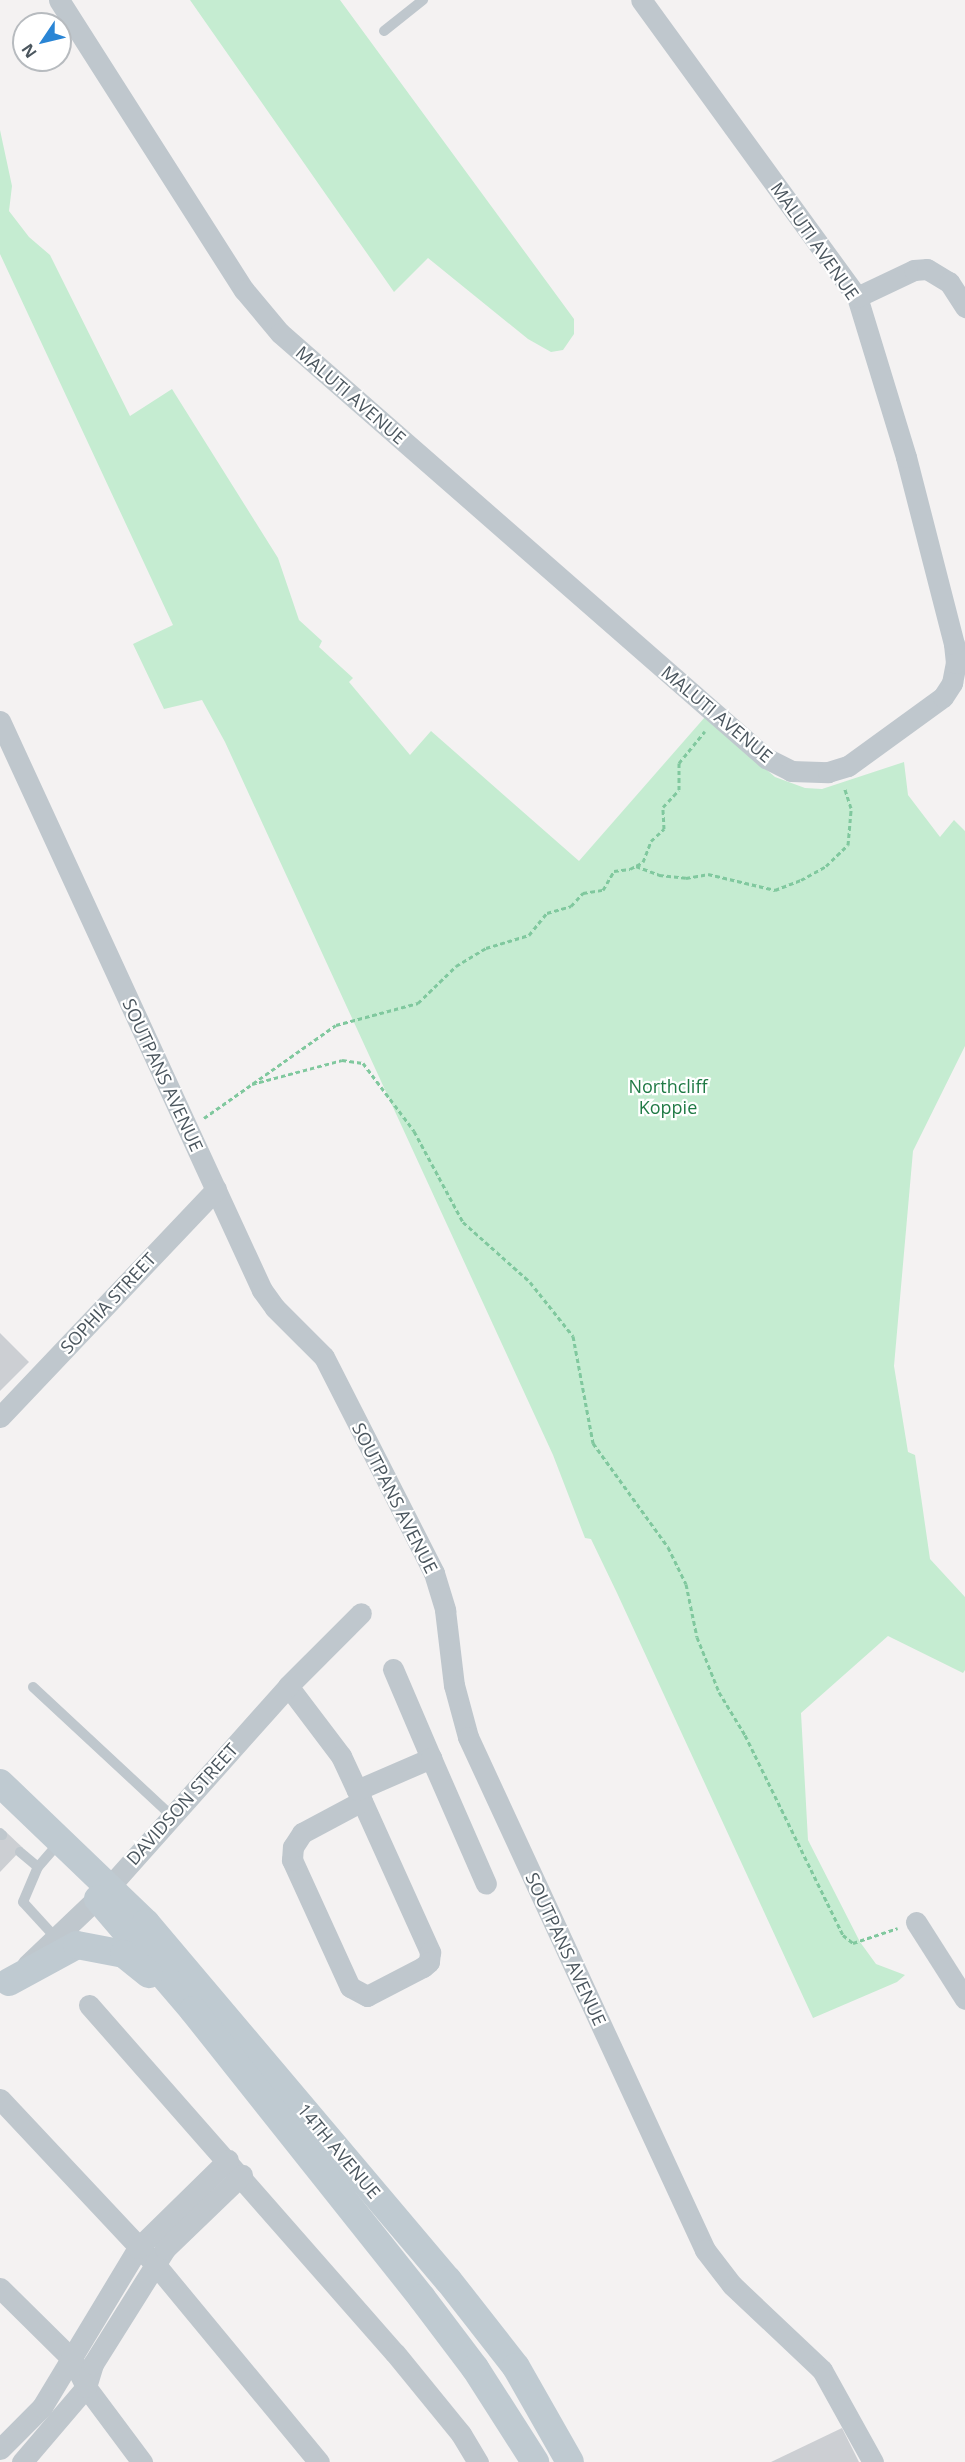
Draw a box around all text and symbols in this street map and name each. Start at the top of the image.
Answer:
north arrow [12,12,72,72]
text: N [16,40,42,63]
street label: MALUTI AVENUE [766,178,864,304]
street label: MALUTI AVENUE [292,341,410,449]
street label: MALUTI AVENUE [657,661,777,767]
street label: SOUTPANS AVENUE [118,995,208,1155]
park label: Northcliff Koppie [628,1076,708,1118]
street label: SOPHIA STREET [56,1248,160,1358]
street label: SOUTPANS AVENUE [348,1419,442,1577]
street label: DAVIDSON STREET [122,1739,242,1869]
street label: SOUTPANS AVENUE [521,1869,611,2029]
street label: 14TH AVENUE [293,2099,385,2203]

